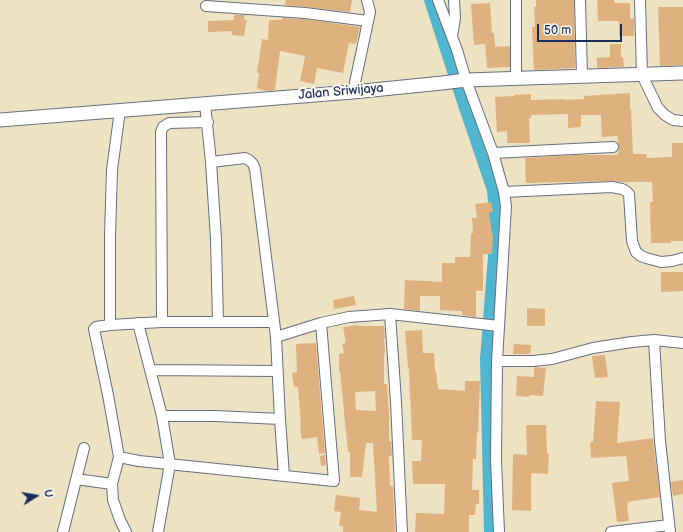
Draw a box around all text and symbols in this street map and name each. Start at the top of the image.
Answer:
scale bar [539,16,624,42]
text: 50 m [544,23,571,38]
street label: Jalan Sriwijaya [298,80,384,104]
north arrow [16,476,56,516]
text: U [41,489,55,499]

